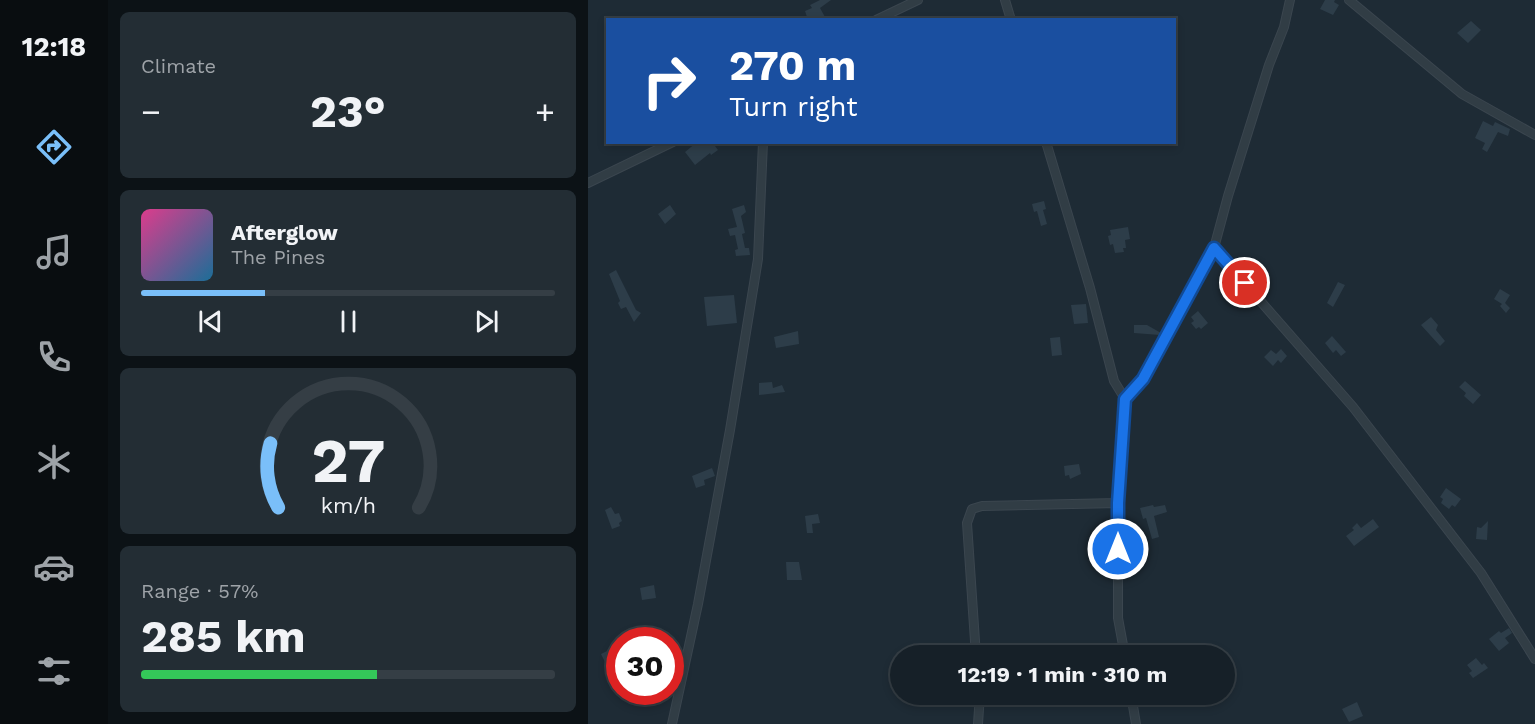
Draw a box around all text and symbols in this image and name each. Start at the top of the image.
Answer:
text: 12:18 [22,31,86,63]
text: 270 m [729,41,856,90]
icon: right [630,42,708,120]
text: Climate [141,54,216,78]
text: 23° [310,85,386,138]
text: Turn right [729,91,858,123]
text: − [141,92,161,131]
text: + [535,92,555,131]
icon: directions [33,126,75,168]
text: Afterglow [231,220,338,245]
icon: music [33,231,75,273]
text: The Pines [231,245,325,269]
pin [1219,257,1270,308]
icon: arrive [1228,266,1261,299]
icon: previous [194,305,227,338]
icon: pause [332,305,365,338]
icon: next [470,305,503,338]
icon: phone [33,336,75,378]
text: 27 [311,424,385,497]
icon: climate [33,441,75,483]
text: km/h [320,493,376,518]
position arrow [1086,517,1150,581]
icon: car [33,546,75,588]
text: Range · 57% [141,579,258,603]
text: 285 km [141,610,305,663]
speed limit sign: 30 [606,627,684,705]
icon: filters [33,650,75,692]
text: 12:19 · 1 min · 310 m [958,662,1167,687]

